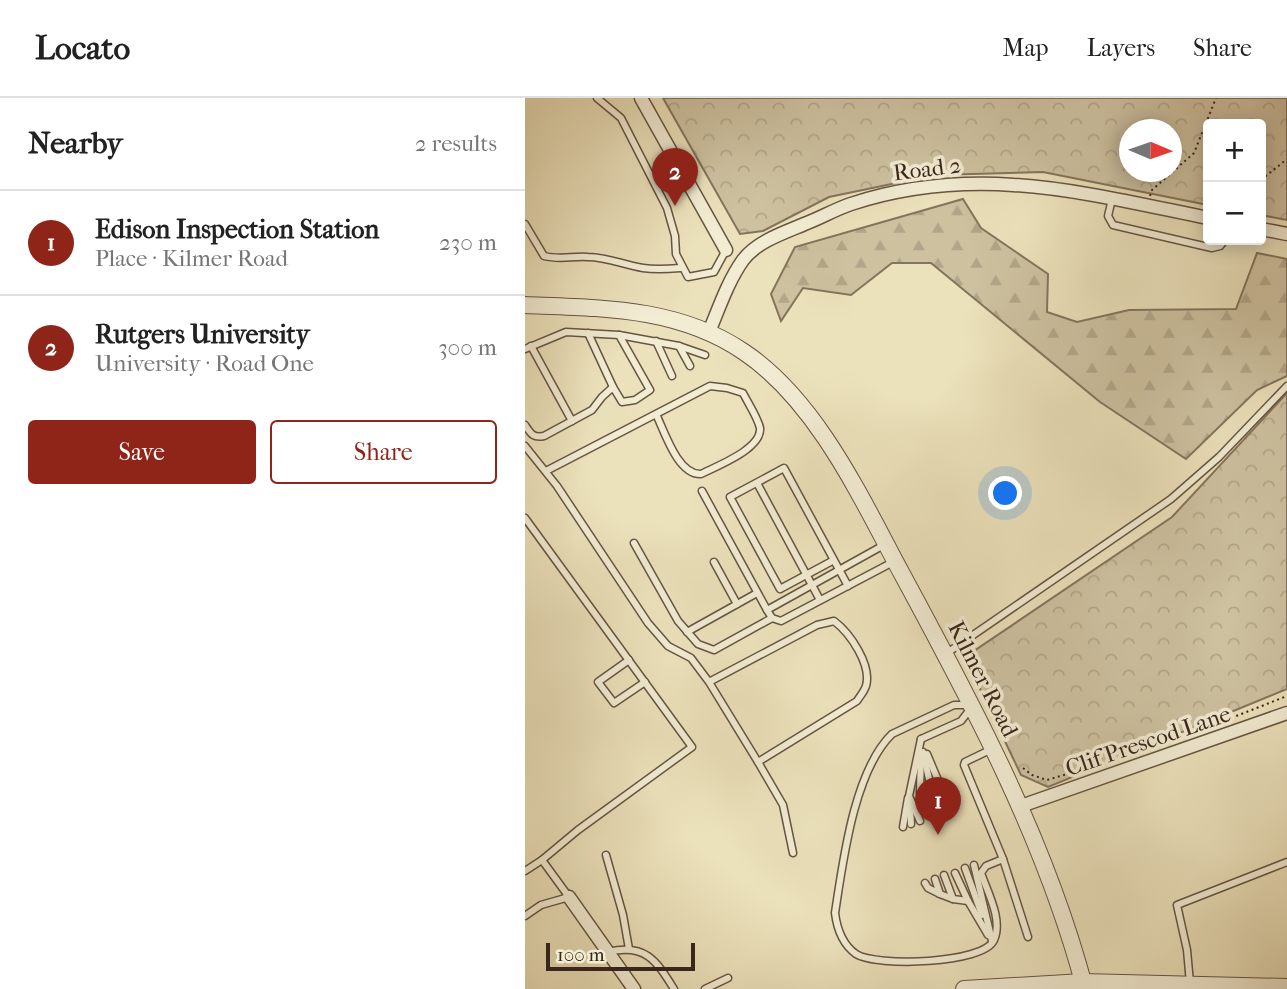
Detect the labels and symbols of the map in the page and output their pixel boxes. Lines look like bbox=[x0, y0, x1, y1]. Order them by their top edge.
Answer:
north arrow bbox=[1119, 119, 1182, 182]
pin: 2 bbox=[652, 148, 698, 206]
street label: Road 2 bbox=[892, 151, 963, 187]
your location bbox=[988, 476, 1022, 510]
street label: Kilmer Road bbox=[942, 617, 1024, 742]
street label: Clif Prescod Lane bbox=[1062, 700, 1234, 782]
pin: 1 bbox=[915, 777, 961, 835]
scale bar bbox=[546, 940, 695, 972]

